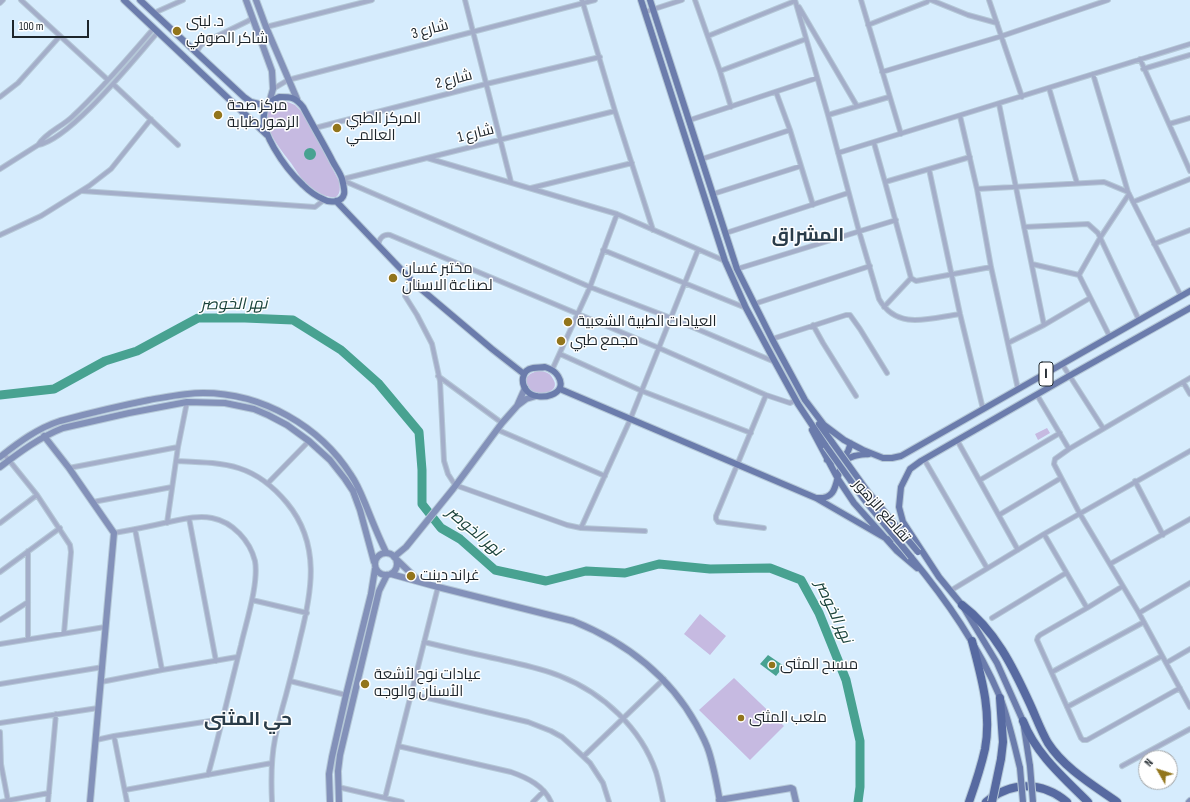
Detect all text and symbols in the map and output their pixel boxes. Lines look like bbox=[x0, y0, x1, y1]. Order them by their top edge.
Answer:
scale bar bbox=[14, 12, 91, 38]
place label: د. لبنى شاكر الصوفي bbox=[186, 13, 268, 48]
street label: شارع 3 bbox=[409, 16, 451, 44]
text: 100 m bbox=[19, 19, 44, 34]
marker: د. لبنى شاكر الصوفي bbox=[171, 25, 183, 37]
street label: شارع 2 bbox=[434, 67, 474, 93]
place label: مركز صحة الزهور طبابة bbox=[227, 97, 299, 132]
marker: مركز صحة الزهور طبابة bbox=[212, 109, 224, 121]
place label: المركز الطبي العالمي bbox=[346, 110, 421, 145]
street label: شارع 1 bbox=[456, 121, 496, 147]
marker: المركز الطبي العالمي bbox=[331, 122, 343, 134]
district label: المشراق bbox=[772, 225, 844, 247]
place label: مختبر غسان لصناعة الاسنان bbox=[402, 260, 493, 295]
marker: مختبر غسان لصناعة الاسنان bbox=[387, 272, 399, 284]
water label: نهر الخوصر bbox=[200, 295, 268, 315]
place label: العيادات الطبية الشعبية bbox=[577, 313, 716, 331]
marker: العيادات الطبية الشعبية bbox=[562, 316, 574, 328]
place label: مجمع طبي bbox=[570, 332, 638, 350]
marker: مجمع طبي bbox=[555, 335, 567, 347]
road number: ١ bbox=[1039, 362, 1053, 386]
street label: تقاطع الزهور bbox=[849, 476, 913, 546]
water label: نهر الخوصر bbox=[442, 503, 506, 561]
place label: غراند دينت bbox=[420, 567, 480, 585]
marker: غراند دينت bbox=[405, 570, 417, 582]
water label: نهر الخوصر bbox=[810, 578, 856, 646]
place label: مسبح المثنى bbox=[780, 656, 858, 674]
marker: مسبح المثنى bbox=[767, 660, 777, 670]
place label: عيادات نوح لأشعة الأسنان والوجه bbox=[374, 666, 481, 701]
marker: عيادات نوح لأشعة الأسنان والوجه bbox=[359, 678, 371, 690]
district label: حي المثنى bbox=[204, 709, 292, 731]
place label: ملعب المثنى bbox=[749, 709, 827, 727]
marker: ملعب المثنى bbox=[736, 713, 746, 723]
north arrow bbox=[1138, 750, 1178, 790]
text: N bbox=[1142, 756, 1156, 769]

